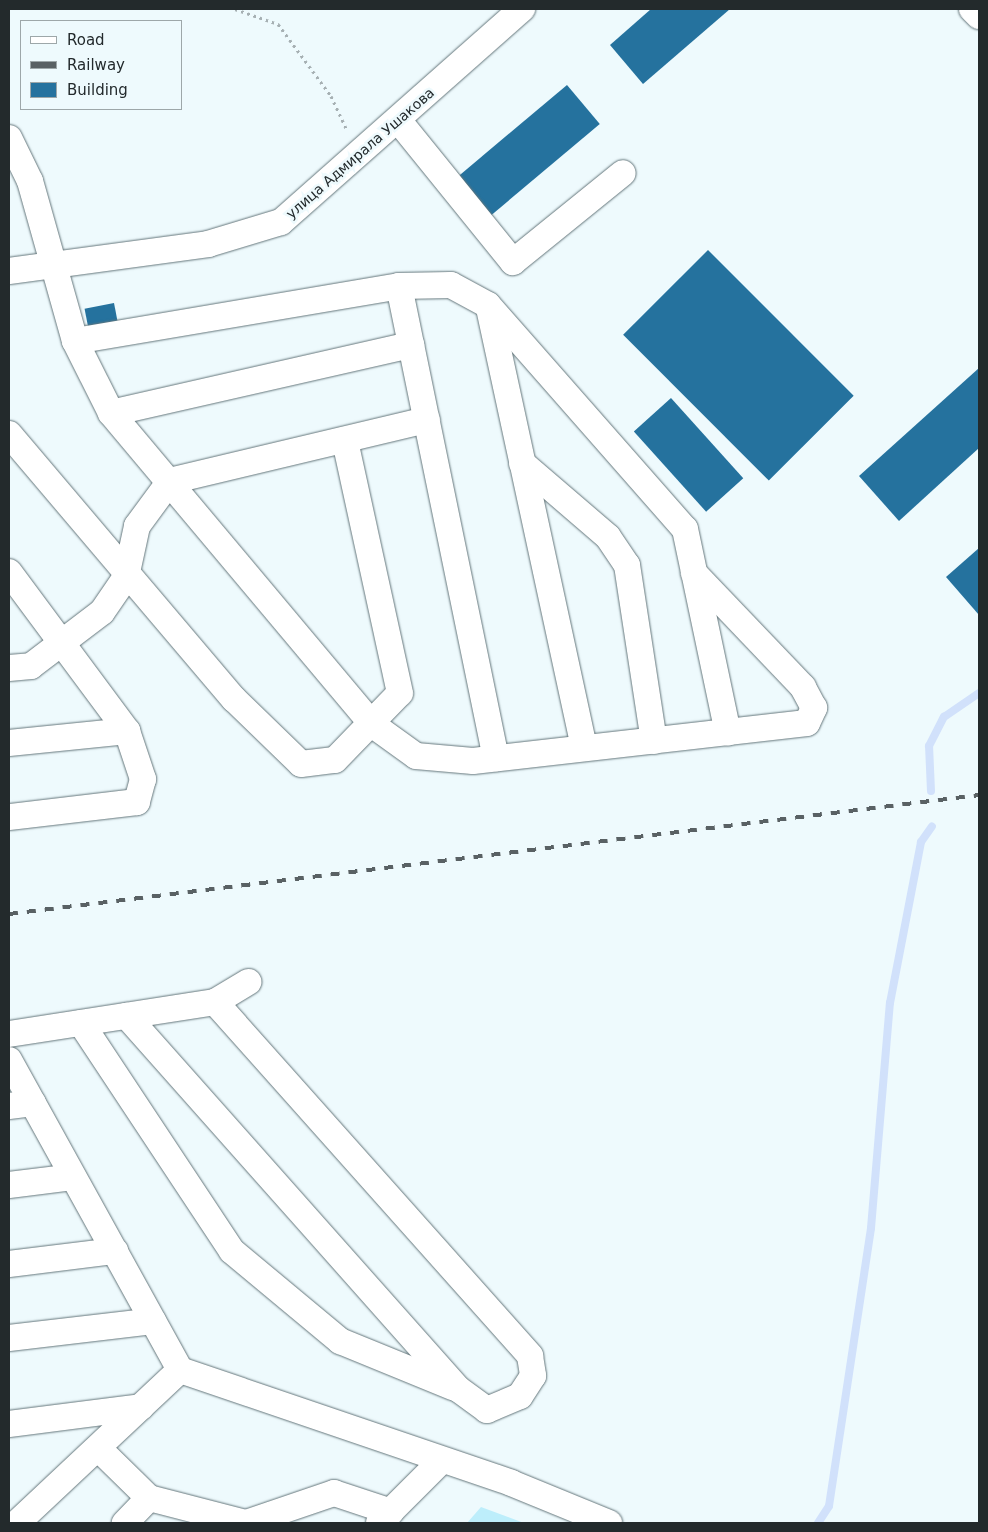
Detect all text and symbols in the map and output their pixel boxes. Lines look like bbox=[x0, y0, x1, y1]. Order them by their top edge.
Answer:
legend bbox=[20, 20, 182, 110]
text: Road bbox=[67, 31, 105, 49]
text: Railway bbox=[67, 56, 125, 74]
text: Building bbox=[67, 81, 128, 99]
street label: улица Адмирала Ушакова bbox=[282, 84, 438, 222]

